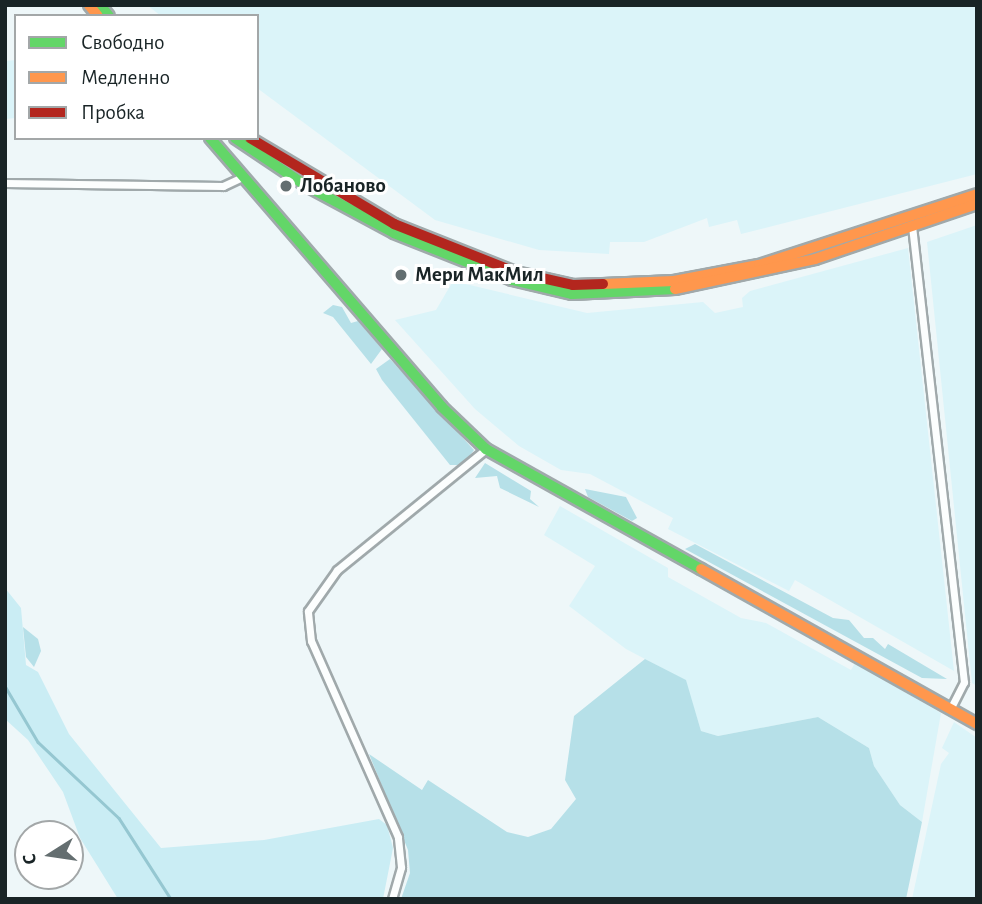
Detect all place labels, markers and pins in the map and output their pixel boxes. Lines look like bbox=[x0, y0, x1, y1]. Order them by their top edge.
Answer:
place label: Лобаново bbox=[300, 173, 386, 199]
marker: Лобаново bbox=[278, 178, 294, 194]
place label: Мери МакМил bbox=[415, 262, 544, 288]
marker: Мери МакМил bbox=[393, 267, 409, 283]

